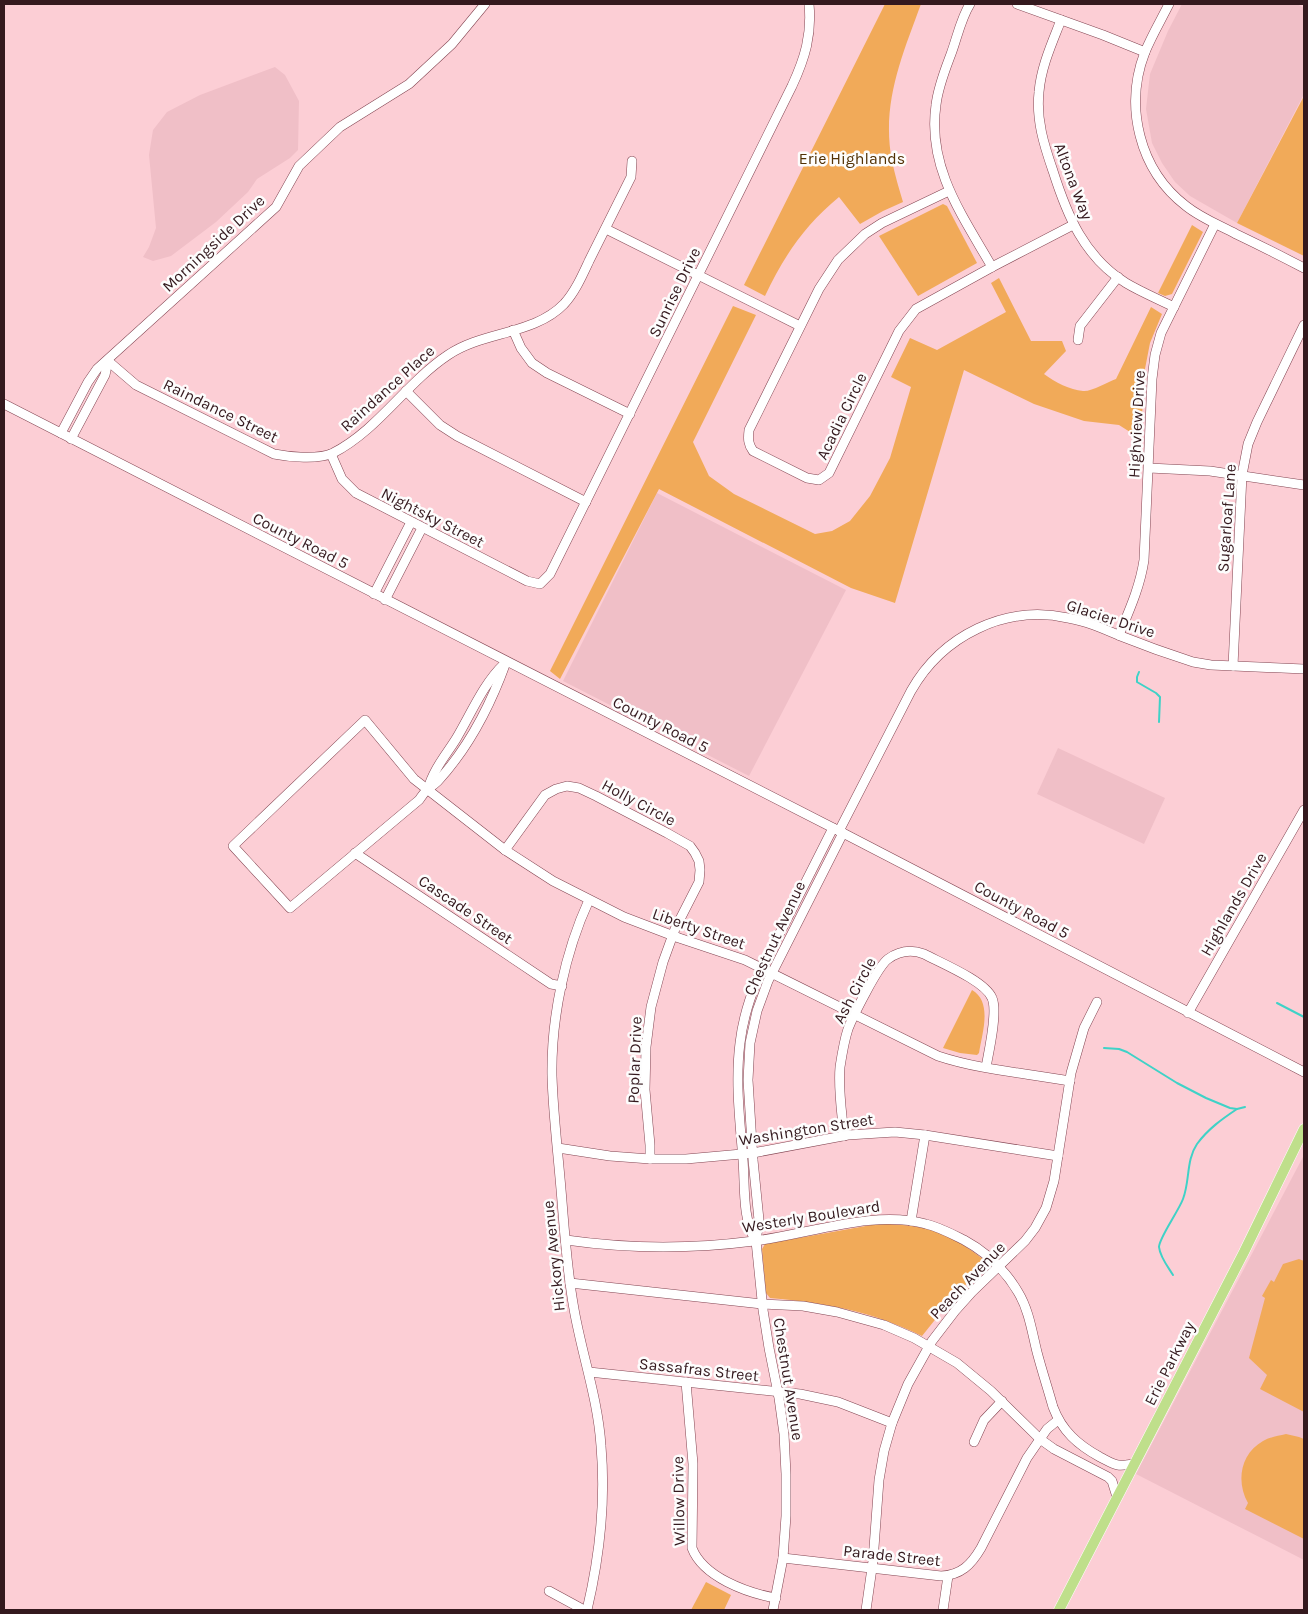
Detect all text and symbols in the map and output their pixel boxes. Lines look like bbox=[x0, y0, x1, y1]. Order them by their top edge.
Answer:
street label: Altona Way bbox=[1050, 140, 1097, 223]
park label: Erie Highlands bbox=[799, 149, 905, 168]
street label: Morningside Drive bbox=[158, 191, 269, 296]
street label: Sunrise Drive bbox=[645, 244, 704, 340]
street label: Raindance Place bbox=[336, 341, 438, 436]
street label: Acadia Circle bbox=[812, 370, 871, 463]
street label: Highview Drive bbox=[1124, 370, 1149, 478]
street label: Raindance Street bbox=[160, 374, 281, 446]
street label: Sugarloaf Lane bbox=[1213, 463, 1240, 573]
street label: Nightsky Street bbox=[378, 483, 487, 552]
street label: County Road 5 bbox=[250, 508, 352, 573]
street label: Glacier Drive bbox=[1064, 595, 1157, 642]
street label: County Road 5 bbox=[610, 692, 712, 757]
street label: Holly Circle bbox=[599, 775, 679, 830]
street label: Highlands Drive bbox=[1196, 849, 1271, 959]
street label: Cascade Street bbox=[415, 871, 516, 948]
street label: County Road 5 bbox=[971, 876, 1073, 942]
street label: Chestnut Avenue bbox=[740, 878, 809, 998]
street label: Liberty Street bbox=[650, 904, 748, 953]
street label: Ash Circle bbox=[829, 954, 880, 1027]
street label: Poplar Drive bbox=[623, 1016, 646, 1104]
street label: Washington Street bbox=[737, 1109, 875, 1150]
street label: Westerly Boulevard bbox=[741, 1196, 881, 1237]
street label: Hickory Avenue bbox=[538, 1200, 569, 1312]
street label: Peach Avenue bbox=[926, 1238, 1009, 1323]
street label: Chestnut Avenue bbox=[769, 1316, 808, 1442]
street label: Erie Parkway bbox=[1140, 1317, 1199, 1408]
street label: Sassafras Street bbox=[638, 1354, 760, 1385]
street label: Willow Drive bbox=[668, 1456, 689, 1546]
street label: Parade Street bbox=[842, 1541, 942, 1570]

